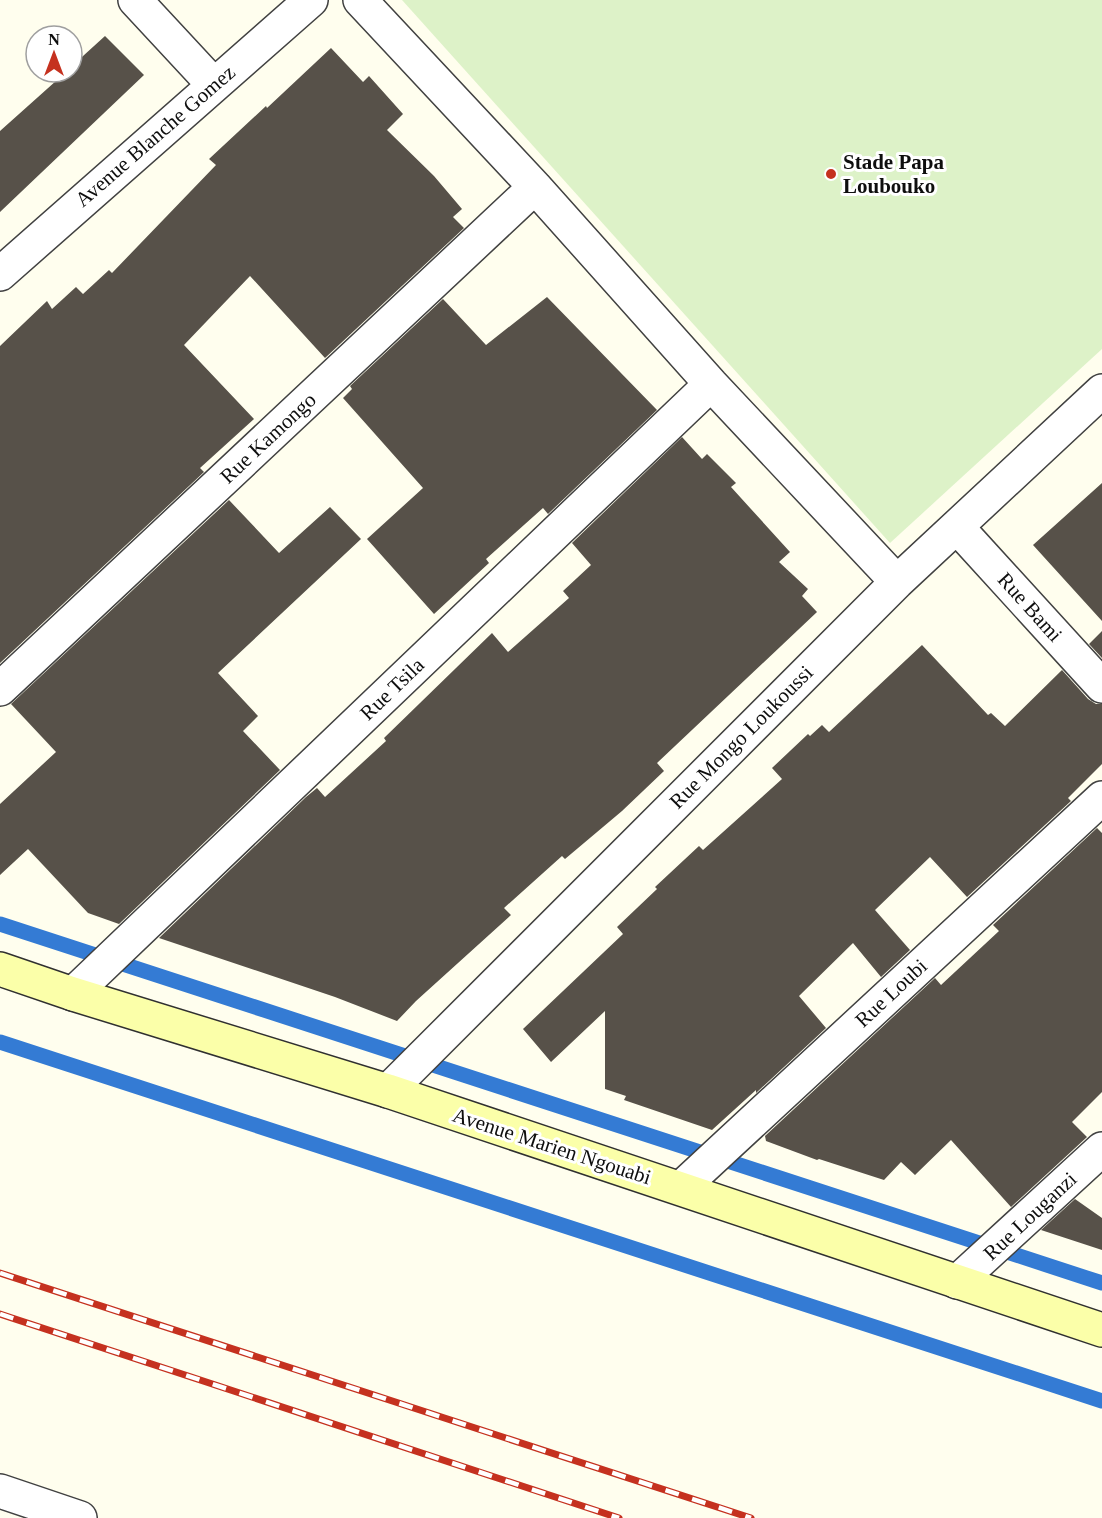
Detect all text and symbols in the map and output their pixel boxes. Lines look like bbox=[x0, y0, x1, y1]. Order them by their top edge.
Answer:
north arrow bbox=[24, 24, 84, 84]
text: N bbox=[48, 31, 60, 48]
street label: Avenue Blanche Gomez bbox=[70, 60, 240, 212]
place label: Stade Papa Loubouko bbox=[843, 150, 944, 198]
marker: Stade Papa Loubouko bbox=[824, 167, 838, 181]
street label: Rue Kamongo bbox=[215, 388, 321, 488]
street label: Rue Bami bbox=[993, 568, 1067, 647]
street label: Rue Tsila bbox=[355, 652, 429, 725]
street label: Rue Mongo Loukoussi bbox=[664, 660, 818, 814]
street label: Rue Loubi bbox=[850, 954, 932, 1032]
street label: Avenue Marien Ngouabi bbox=[450, 1103, 654, 1189]
street label: Rue Louganzi bbox=[979, 1167, 1082, 1265]

